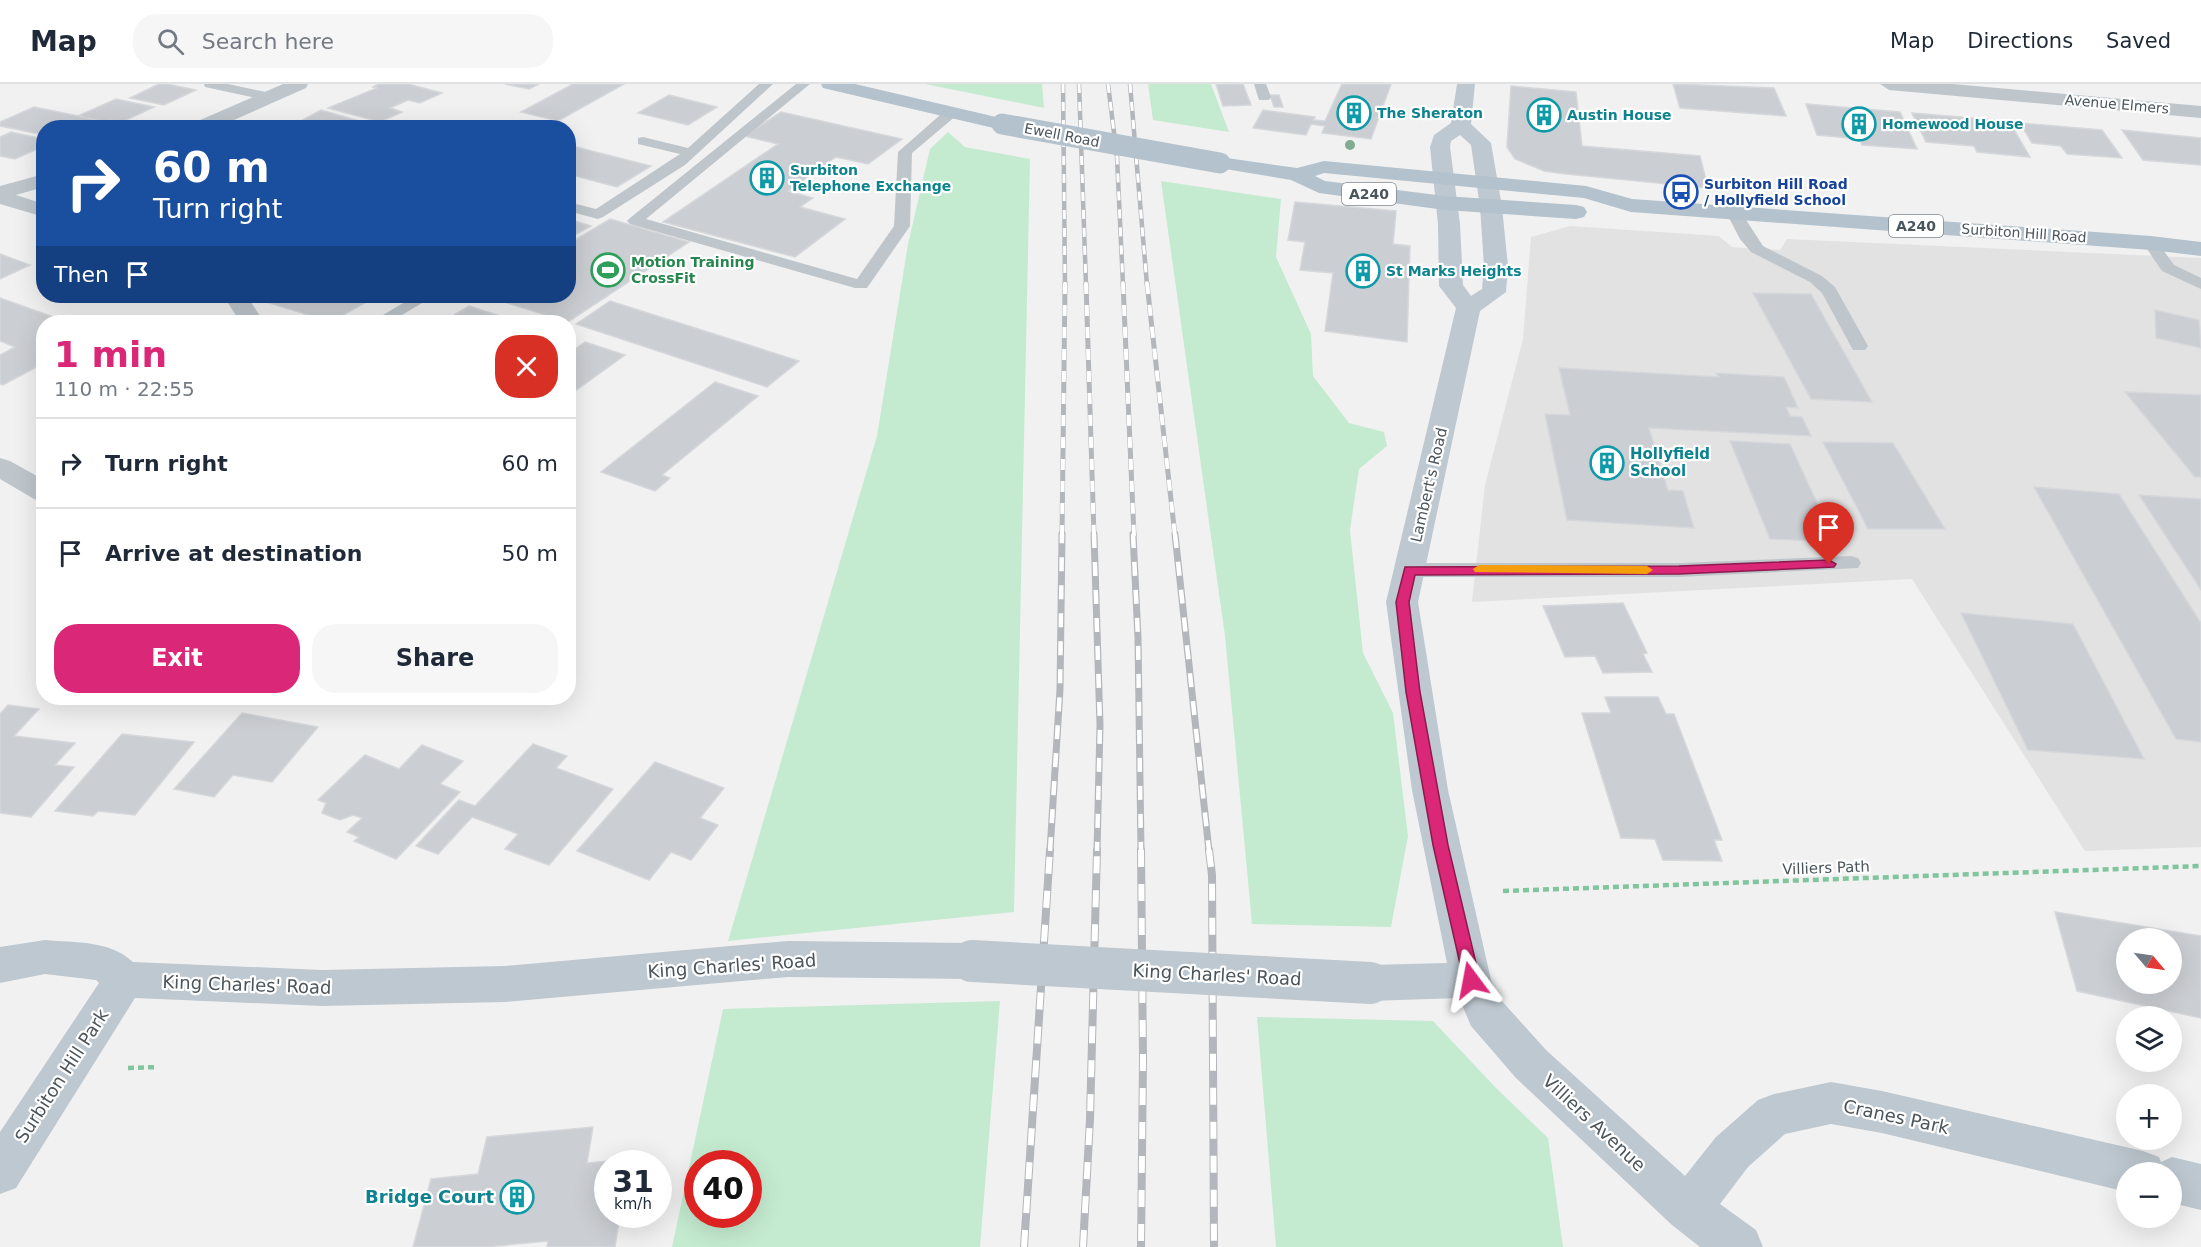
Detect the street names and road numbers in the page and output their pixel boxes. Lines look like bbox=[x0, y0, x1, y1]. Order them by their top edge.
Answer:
street label: Avenue Elmers bbox=[2064, 91, 2170, 117]
street label: Ewell Road bbox=[1023, 120, 1101, 150]
road number: A240 bbox=[1342, 183, 1396, 205]
road number: A240 bbox=[1889, 215, 1943, 237]
street label: Surbiton Hill Road bbox=[1961, 221, 2087, 245]
street label: Lambert's Road bbox=[1407, 426, 1451, 544]
street label: Villiers Path bbox=[1782, 857, 1870, 879]
street label: King Charles' Road bbox=[647, 949, 817, 982]
street label: King Charles' Road bbox=[1132, 960, 1302, 989]
street label: King Charles' Road bbox=[162, 971, 332, 998]
street label: Surbiton Hill Park bbox=[11, 1005, 113, 1146]
street label: Villiers Avenue bbox=[1539, 1070, 1650, 1175]
street label: Cranes Park bbox=[1841, 1095, 1951, 1138]

